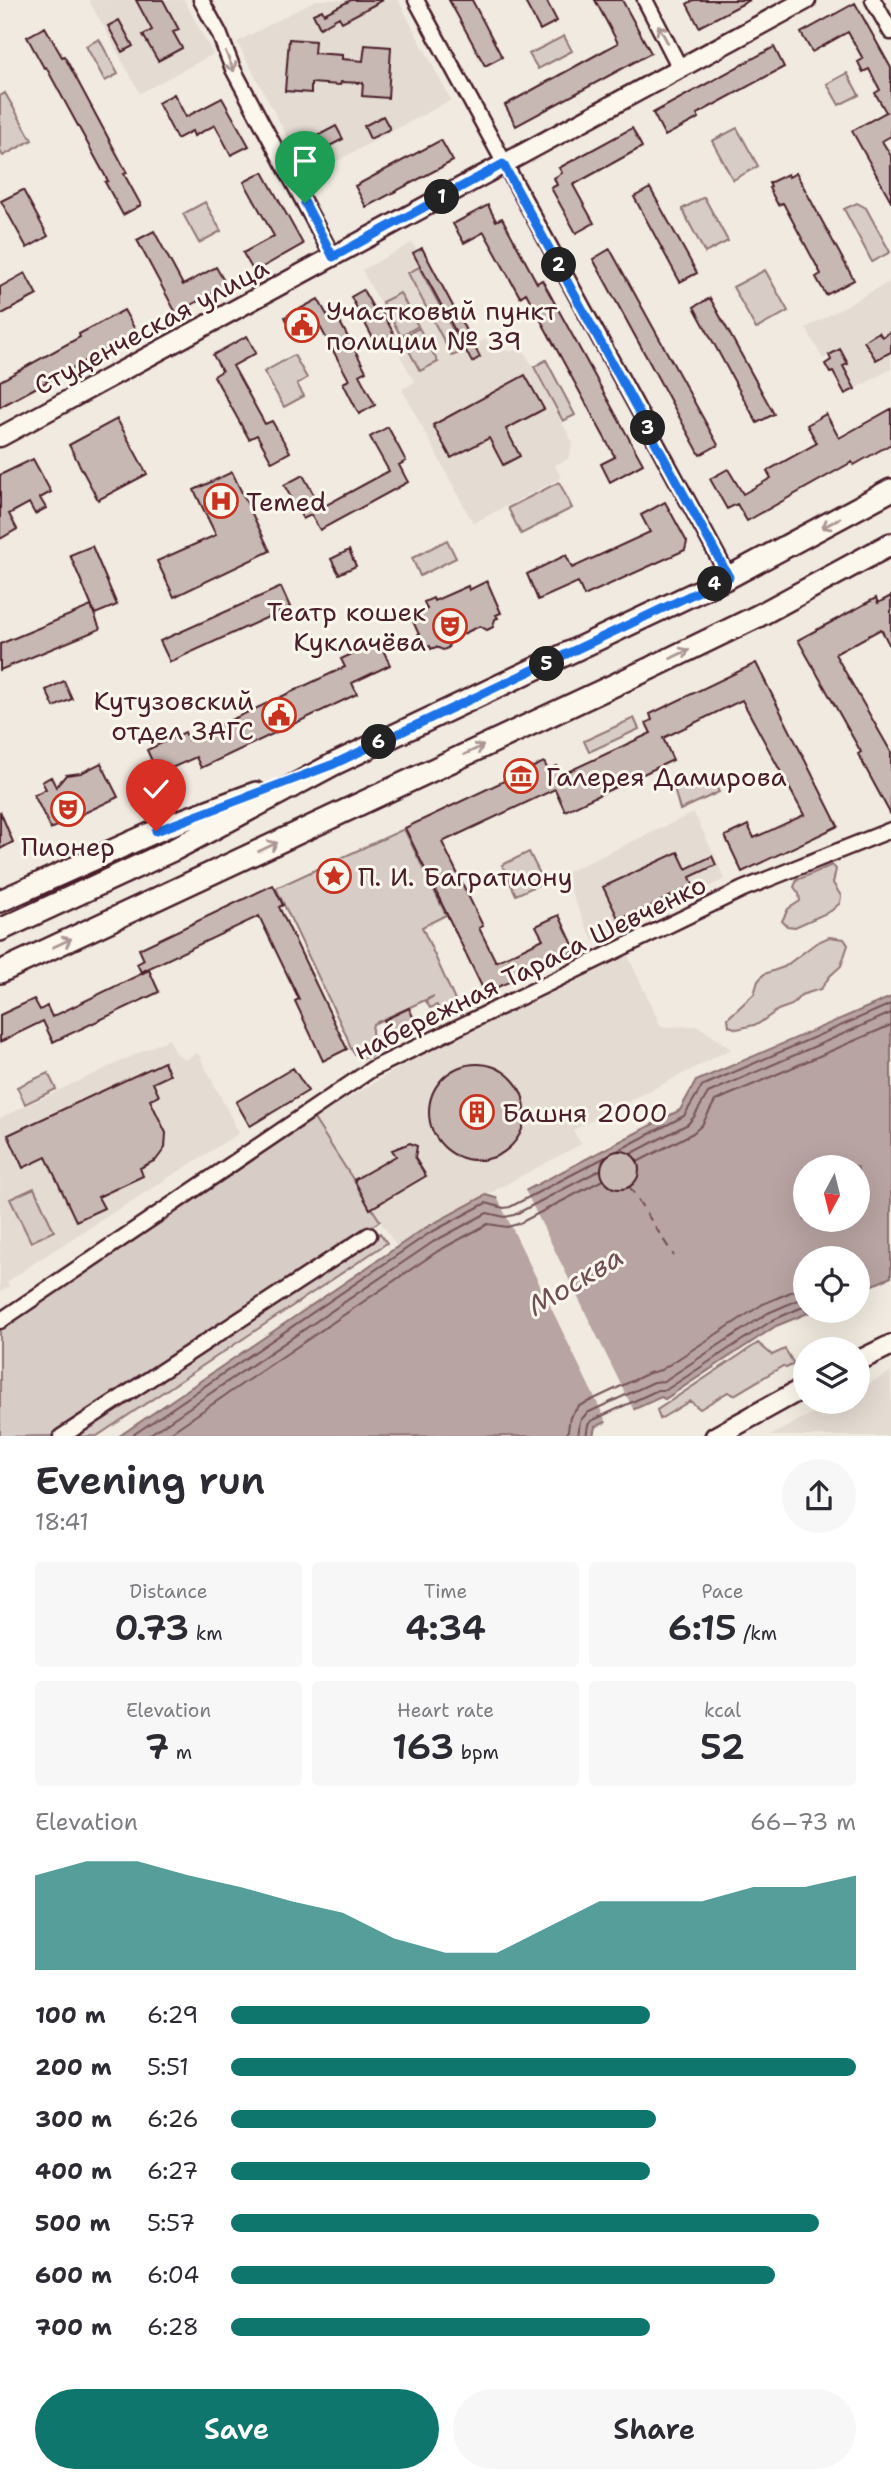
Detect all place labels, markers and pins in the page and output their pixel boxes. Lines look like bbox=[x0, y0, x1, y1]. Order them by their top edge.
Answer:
pin bbox=[275, 131, 335, 203]
pin: 1 bbox=[424, 180, 460, 214]
pin: 2 bbox=[542, 247, 576, 282]
place label: Участковый пункт полиции № 39 bbox=[326, 293, 558, 358]
public building icon: Участковый пункт полиции № 39 bbox=[283, 306, 321, 344]
pin: 3 bbox=[630, 410, 666, 446]
hospital icon: Temed bbox=[202, 482, 240, 520]
place label: Temed bbox=[246, 484, 327, 519]
pin: 4 bbox=[698, 566, 732, 602]
place label: Театр кошек Куклачёва bbox=[267, 594, 426, 659]
theatre icon: Театр кошек Куклачёва bbox=[431, 607, 469, 645]
pin: 5 bbox=[530, 646, 564, 682]
place label: Кутузовский отдел ЗАГС bbox=[94, 683, 254, 748]
public building icon: Кутузовский отдел ЗАГС bbox=[260, 696, 298, 734]
pin: 6 bbox=[362, 724, 396, 760]
museum icon: Галерея Дамирова bbox=[502, 757, 540, 795]
pin bbox=[126, 759, 186, 831]
place label: Галерея Дамирова bbox=[546, 759, 787, 794]
theatre icon: Пионер bbox=[49, 790, 87, 828]
place label: Пионер bbox=[21, 829, 115, 864]
place icon: П. И. Багратиону bbox=[315, 857, 353, 895]
place label: П. И. Багратиону bbox=[358, 859, 573, 894]
building icon: Башня 2000 bbox=[458, 1093, 496, 1131]
place label: Башня 2000 bbox=[502, 1095, 668, 1130]

